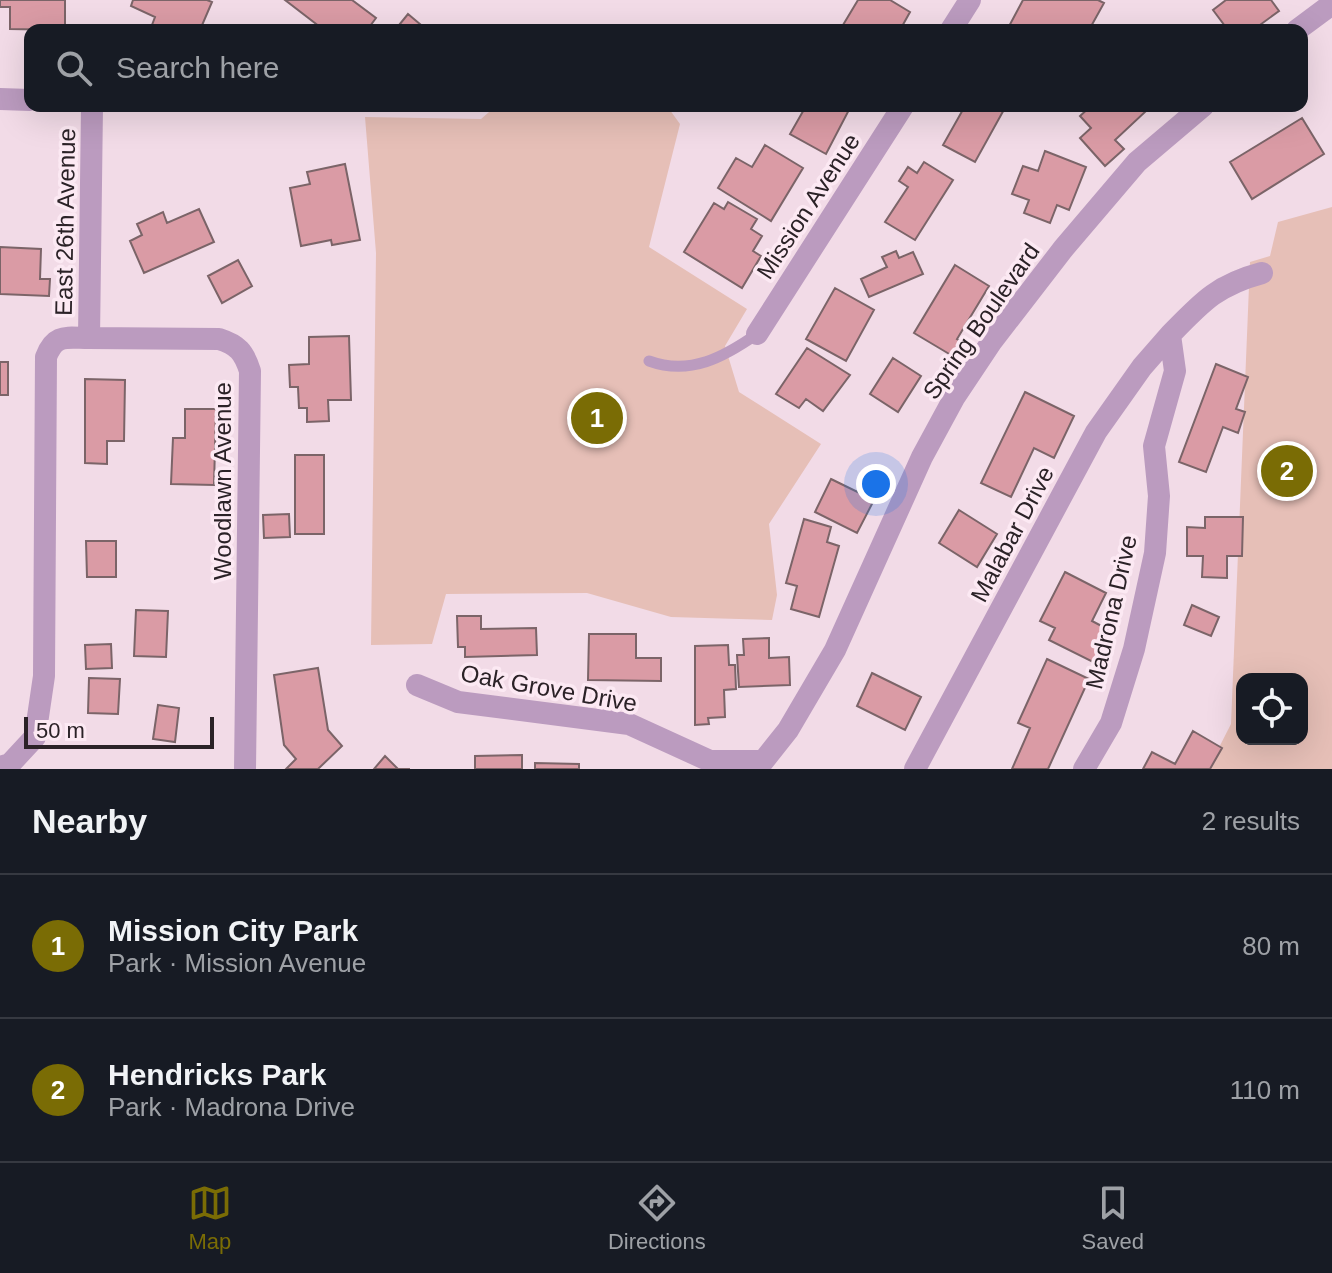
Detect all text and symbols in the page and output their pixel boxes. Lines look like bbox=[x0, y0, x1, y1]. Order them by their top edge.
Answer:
search box bbox=[24, 24, 1308, 112]
icon: search bbox=[52, 46, 96, 90]
text: Search here bbox=[116, 51, 279, 84]
street label: East 26th Avenue bbox=[50, 128, 80, 316]
street label: Mission Avenue bbox=[751, 128, 865, 284]
street label: Spring Boulevard bbox=[917, 238, 1045, 404]
street label: Woodlawn Avenue bbox=[209, 382, 236, 580]
pin: 1 bbox=[571, 388, 623, 448]
pin: 2 bbox=[1261, 441, 1313, 501]
street label: Malabar Drive bbox=[965, 462, 1059, 606]
your location bbox=[856, 464, 896, 504]
street label: Madrona Drive bbox=[1080, 532, 1142, 692]
street label: Oak Grove Drive bbox=[459, 659, 639, 717]
map controls bbox=[1236, 673, 1308, 745]
button: locate bbox=[1236, 673, 1308, 745]
scale bar bbox=[24, 713, 214, 749]
text: 50 m bbox=[36, 718, 85, 743]
text: Nearby bbox=[32, 802, 147, 840]
text: 2 results bbox=[1202, 806, 1300, 836]
text: Mission City Park bbox=[108, 914, 358, 947]
text: 1 bbox=[51, 931, 65, 961]
text: 80 m bbox=[1242, 931, 1300, 961]
text: Park · Mission Avenue bbox=[108, 948, 366, 978]
text: Hendricks Park bbox=[108, 1058, 326, 1091]
text: 2 bbox=[51, 1075, 65, 1105]
text: 110 m bbox=[1230, 1075, 1300, 1105]
text: Park · Madrona Drive bbox=[108, 1092, 355, 1122]
tab: Map bbox=[188, 1181, 232, 1255]
tab: Directions bbox=[608, 1181, 706, 1255]
tab: Saved bbox=[1082, 1181, 1144, 1255]

